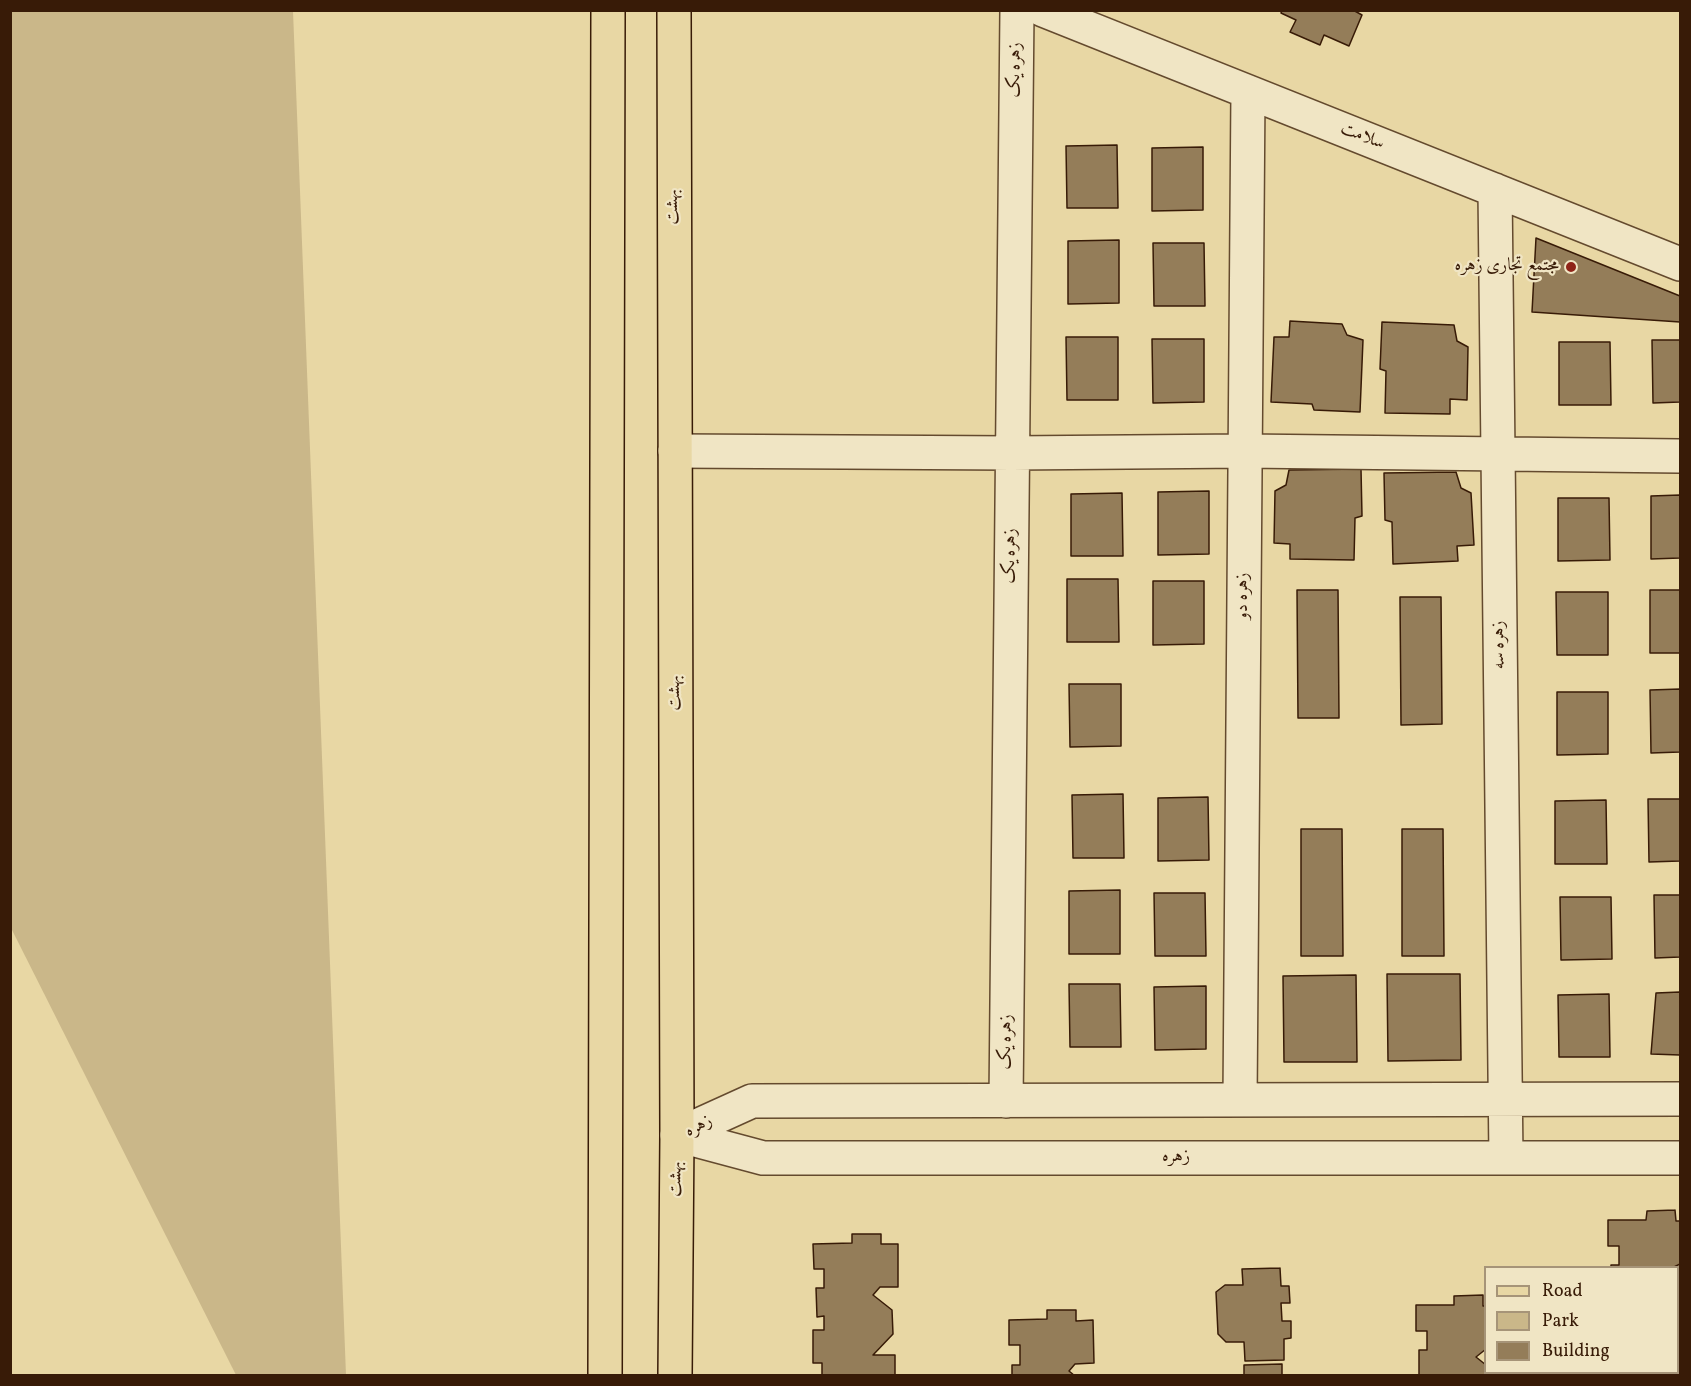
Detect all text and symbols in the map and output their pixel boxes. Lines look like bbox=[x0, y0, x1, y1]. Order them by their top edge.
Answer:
street label: زهره یک bbox=[1005, 42, 1027, 98]
street label: سلامت bbox=[1337, 118, 1387, 156]
street label: بهشت bbox=[663, 189, 685, 225]
place label: مجتمع تجاری زهره bbox=[1455, 256, 1559, 278]
marker: مجتمع تجاری زهره bbox=[1564, 260, 1578, 274]
street label: زهره یک bbox=[1000, 528, 1022, 584]
street label: زهره دو bbox=[1233, 572, 1255, 620]
street label: زهره سه bbox=[1489, 620, 1511, 670]
street label: بهشت bbox=[665, 675, 687, 711]
street label: زهره یک bbox=[996, 1014, 1018, 1070]
street label: زهره bbox=[682, 1111, 716, 1143]
street label: زهره bbox=[1162, 1147, 1190, 1169]
street label: بهشت bbox=[666, 1161, 688, 1197]
legend bbox=[1484, 1266, 1679, 1374]
text: Road bbox=[1542, 1279, 1583, 1304]
text: Park bbox=[1542, 1309, 1579, 1334]
text: Building bbox=[1542, 1339, 1610, 1364]

